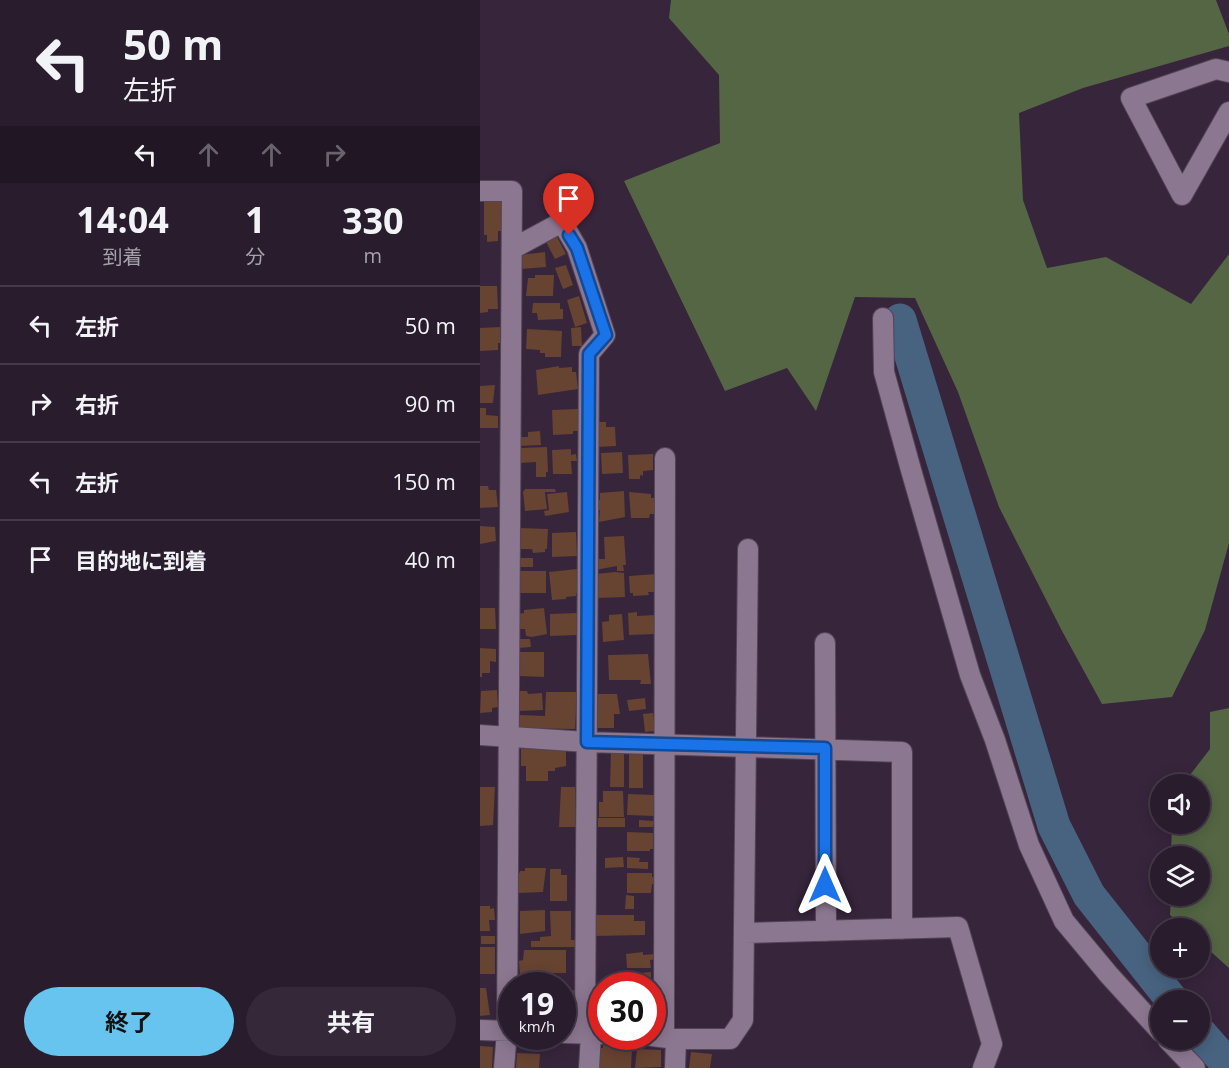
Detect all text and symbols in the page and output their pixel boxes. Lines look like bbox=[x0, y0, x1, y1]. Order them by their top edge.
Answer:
text: 50 m bbox=[123, 15, 223, 72]
icon: left bbox=[24, 24, 102, 102]
text: 左折 bbox=[123, 71, 177, 108]
icon: left bbox=[129, 138, 162, 171]
icon: ahead bbox=[192, 138, 225, 171]
icon: ahead bbox=[255, 138, 288, 171]
icon: right bbox=[318, 138, 351, 171]
pin bbox=[543, 173, 594, 235]
icon: arrive bbox=[552, 182, 585, 215]
text: 14:04 bbox=[76, 195, 169, 244]
text: 1 bbox=[245, 195, 266, 244]
text: 330 bbox=[342, 196, 404, 245]
text: m bbox=[364, 242, 382, 269]
text: 到着 bbox=[103, 243, 143, 270]
text: 分 bbox=[245, 243, 265, 270]
icon: left bbox=[24, 309, 57, 342]
text: 50 m bbox=[405, 310, 456, 340]
text: 左折 bbox=[75, 311, 119, 341]
icon: right bbox=[24, 387, 57, 420]
text: 90 m bbox=[405, 388, 456, 418]
text: 右折 bbox=[75, 389, 119, 419]
icon: left bbox=[24, 465, 57, 498]
text: 150 m bbox=[392, 466, 456, 496]
text: 左折 bbox=[75, 467, 119, 497]
icon: arrive bbox=[24, 543, 57, 576]
text: 40 m bbox=[405, 544, 456, 574]
text: 目的地に到着 bbox=[75, 545, 207, 575]
map controls bbox=[1150, 774, 1210, 1050]
button: sound bbox=[1150, 774, 1210, 834]
button: layers bbox=[1150, 846, 1210, 906]
position arrow bbox=[793, 853, 857, 917]
button: + bbox=[1150, 918, 1210, 978]
speed limit sign: 30 bbox=[588, 972, 666, 1050]
text: 19 bbox=[520, 983, 554, 1024]
button: 終了 bbox=[24, 987, 234, 1056]
button: 共有 bbox=[246, 987, 456, 1056]
button: − bbox=[1150, 990, 1210, 1050]
text: km/h bbox=[519, 1016, 555, 1036]

